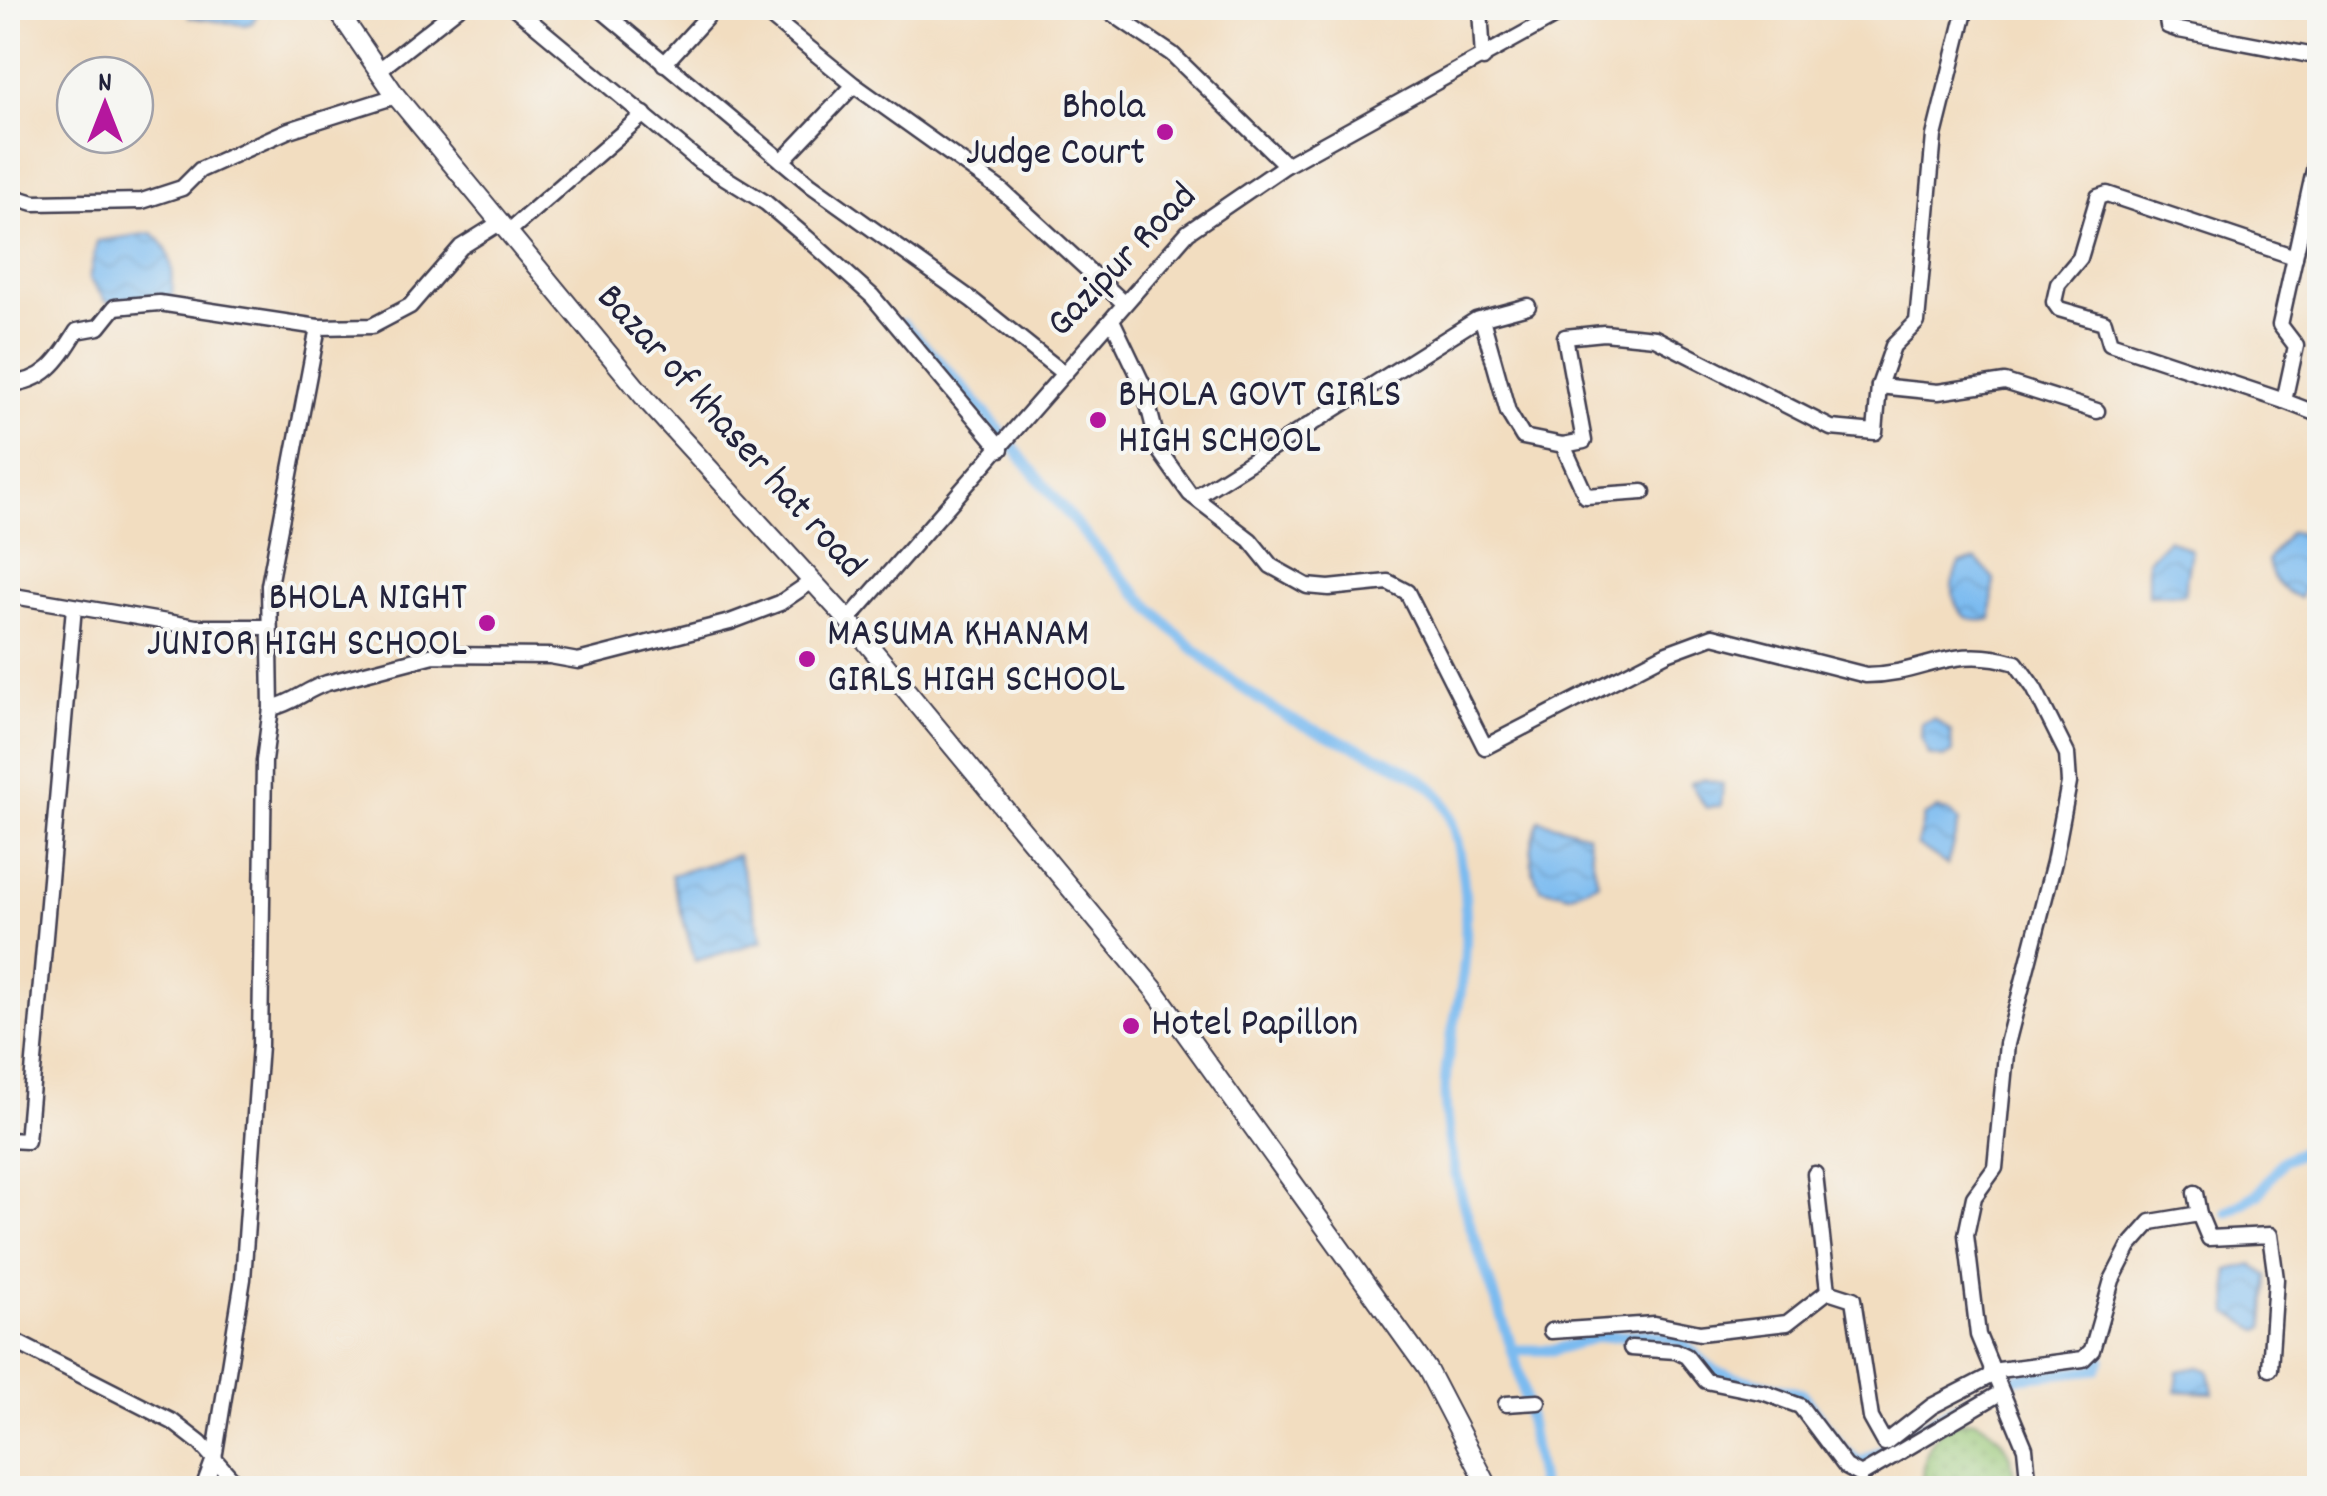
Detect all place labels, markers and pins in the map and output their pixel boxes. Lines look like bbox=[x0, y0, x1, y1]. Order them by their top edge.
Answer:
place label: Bhola Judge Court bbox=[966, 81, 1146, 184]
marker: Bhola Judge Court bbox=[1154, 121, 1176, 143]
place label: BHOLA GOVT GIRLS HIGH SCHOOL bbox=[1118, 369, 1401, 472]
marker: BHOLA GOVT GIRLS HIGH SCHOOL bbox=[1087, 409, 1109, 431]
place label: BHOLA NIGHT JUNIOR HIGH SCHOOL bbox=[147, 572, 467, 675]
place label: MASUMA KHANAM GIRLS HIGH SCHOOL bbox=[827, 608, 1125, 711]
marker: BHOLA NIGHT JUNIOR HIGH SCHOOL bbox=[476, 612, 498, 634]
marker: MASUMA KHANAM GIRLS HIGH SCHOOL bbox=[796, 648, 818, 670]
place label: Hotel Papillon bbox=[1151, 998, 1358, 1055]
marker: Hotel Papillon bbox=[1120, 1015, 1142, 1037]

